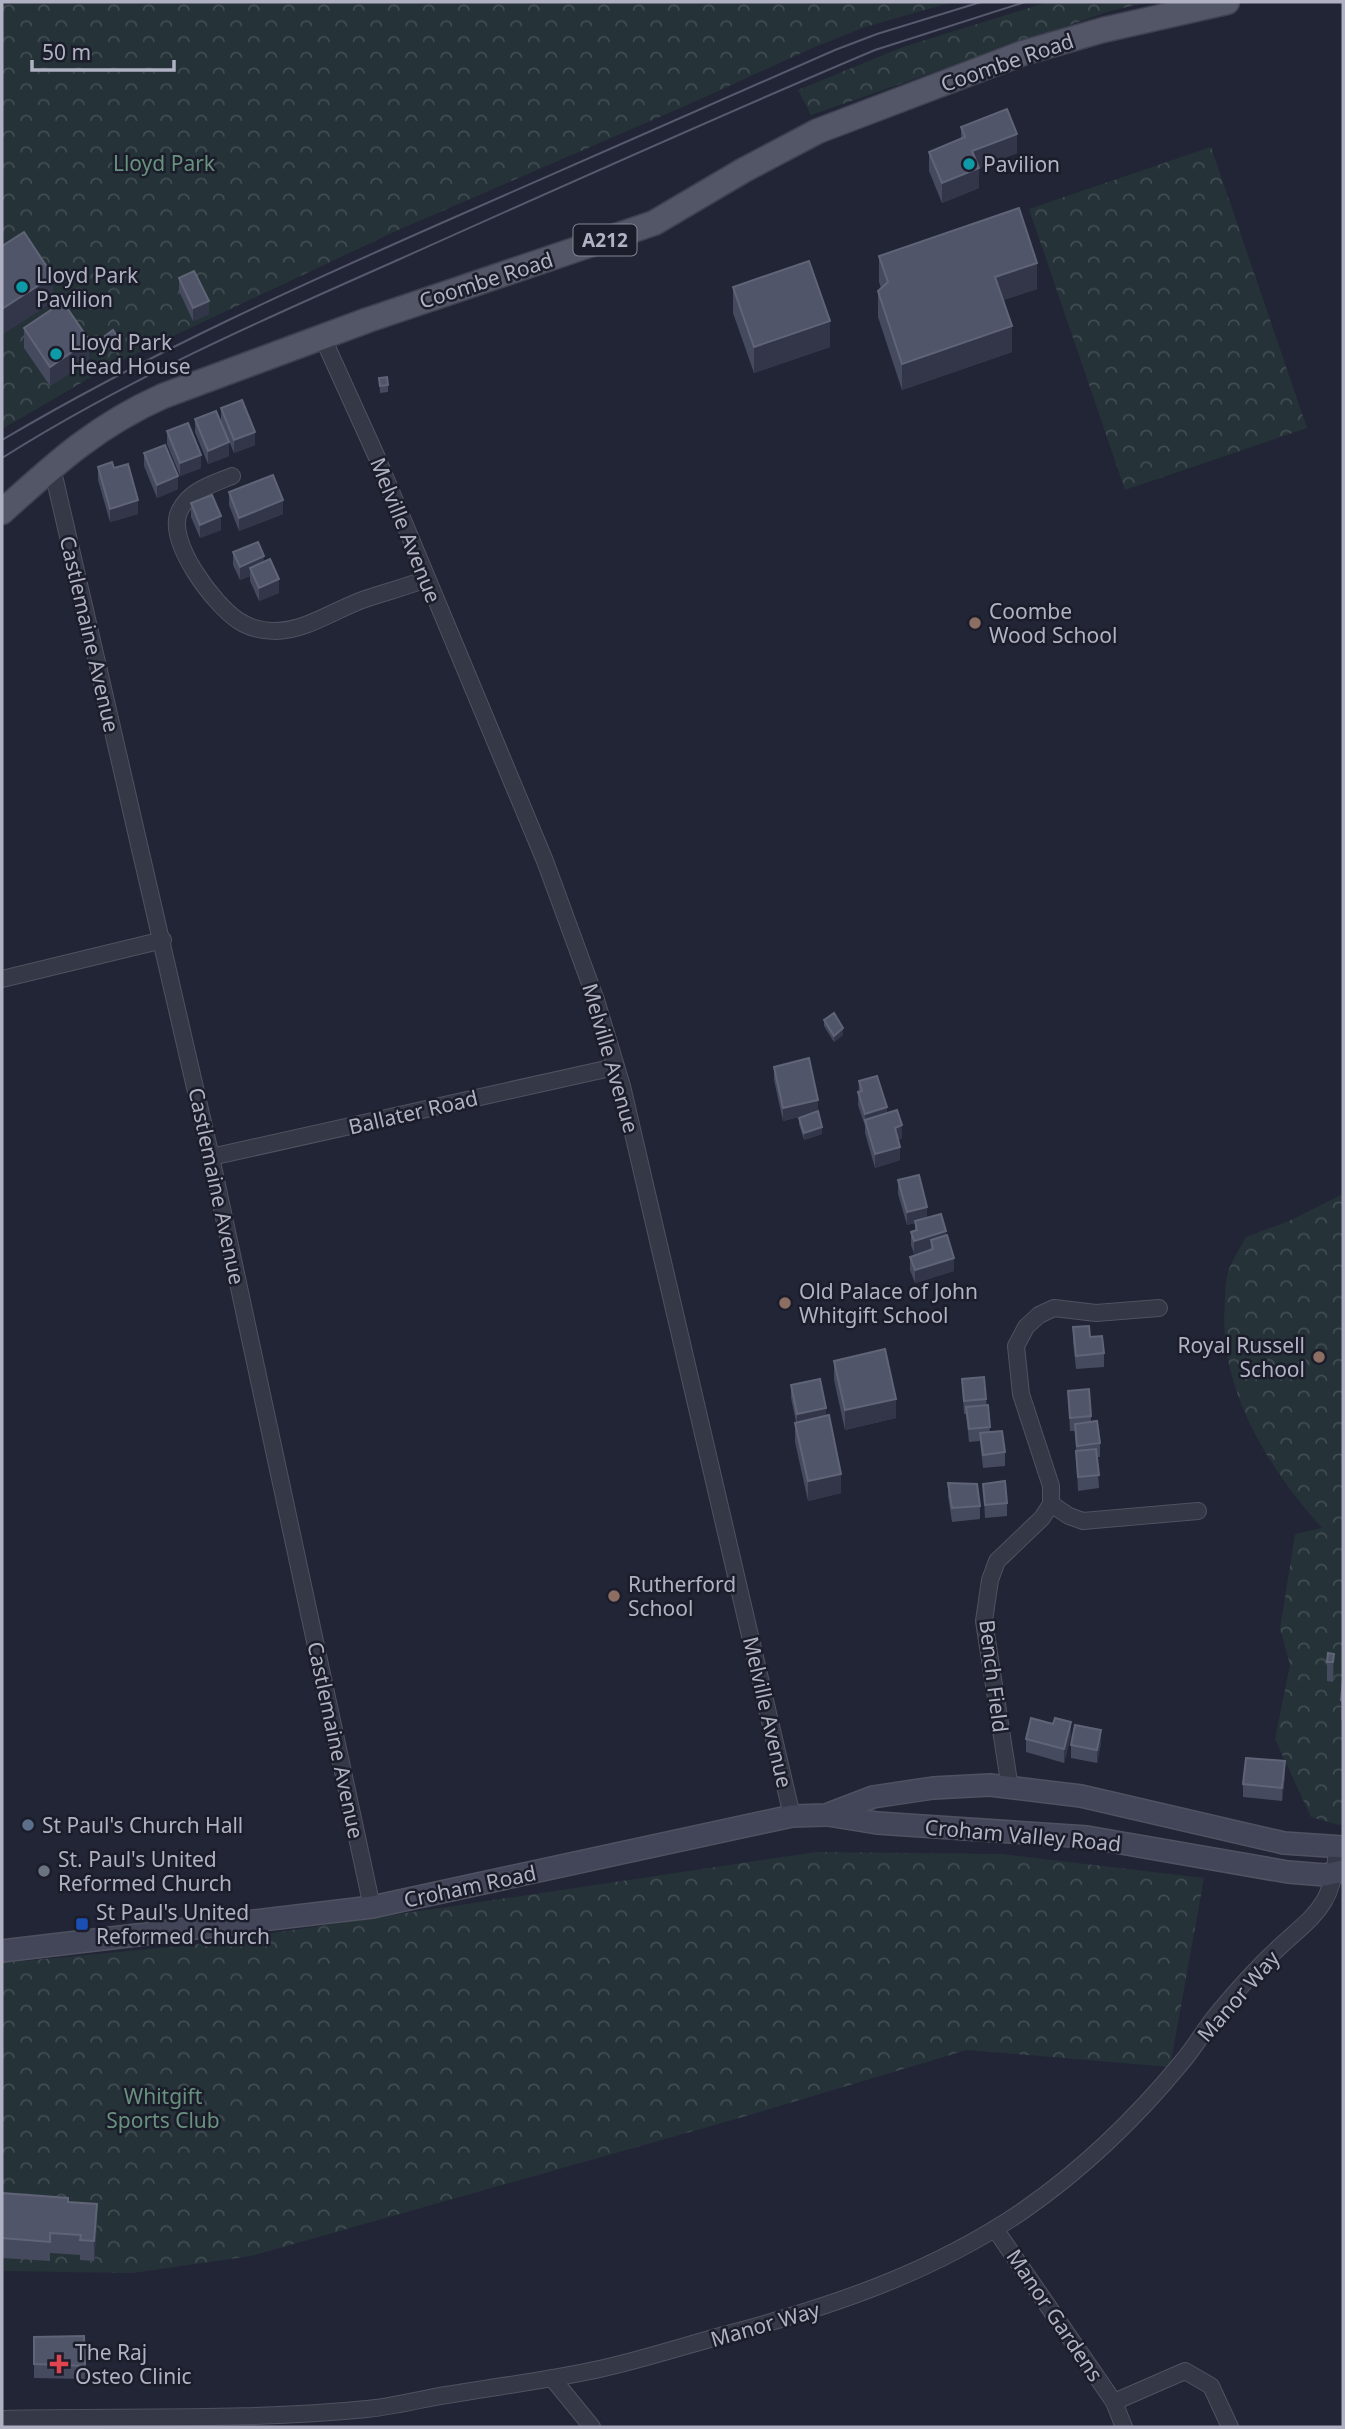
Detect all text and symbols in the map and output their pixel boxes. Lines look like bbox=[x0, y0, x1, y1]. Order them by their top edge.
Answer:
street label: Coombe Road bbox=[937, 26, 1077, 98]
scale bar bbox=[32, 28, 173, 72]
text: 50 m bbox=[42, 38, 91, 66]
park label: Lloyd Park bbox=[113, 149, 216, 177]
place label: Pavilion bbox=[983, 150, 1060, 178]
marker: Pavilion bbox=[961, 156, 977, 172]
road number: A212 bbox=[574, 224, 636, 256]
street label: Coombe Road bbox=[416, 245, 556, 315]
place label: Lloyd Park Pavilion bbox=[36, 261, 139, 313]
marker: Lloyd Park Pavilion bbox=[14, 279, 30, 295]
place label: Lloyd Park Head House bbox=[70, 328, 191, 380]
marker: Lloyd Park Head House bbox=[48, 346, 64, 362]
street label: Melville Avenue bbox=[364, 453, 448, 607]
street label: Castlemaine Avenue bbox=[54, 533, 126, 735]
place label: Coombe Wood School bbox=[989, 597, 1117, 649]
marker: Coombe Wood School bbox=[967, 615, 983, 631]
street label: Melville Avenue bbox=[576, 980, 646, 1136]
street label: Ballater Road bbox=[346, 1084, 480, 1140]
street label: Castlemaine Avenue bbox=[182, 1085, 252, 1287]
place label: Old Palace of John Whitgift School bbox=[799, 1277, 978, 1329]
marker: Old Palace of John Whitgift School bbox=[777, 1295, 793, 1311]
place label: Royal Russell School bbox=[1177, 1331, 1305, 1383]
marker: Royal Russell School bbox=[1311, 1349, 1327, 1365]
place label: Rutherford School bbox=[628, 1570, 736, 1622]
marker: Rutherford School bbox=[606, 1588, 622, 1604]
street label: Bench Field bbox=[973, 1618, 1015, 1734]
street label: Melville Avenue bbox=[737, 1634, 799, 1790]
street label: Castlemaine Avenue bbox=[301, 1639, 371, 1841]
place label: St Paul's Church Hall bbox=[42, 1811, 243, 1839]
street label: Croham Valley Road bbox=[924, 1812, 1122, 1858]
marker: St Paul's Church Hall bbox=[20, 1817, 36, 1833]
place label: St. Paul's United Reformed Church bbox=[58, 1845, 232, 1897]
street label: Croham Road bbox=[401, 1858, 539, 1914]
marker: St. Paul's United Reformed Church bbox=[36, 1863, 52, 1879]
place label: St Paul's United Reformed Church bbox=[96, 1898, 270, 1950]
marker: St Paul's United Reformed Church bbox=[74, 1916, 90, 1932]
street label: Manor Way bbox=[1191, 1944, 1286, 2048]
park label: Whitgift Sports Club bbox=[106, 2082, 220, 2134]
street label: Manor Gardens bbox=[1000, 2243, 1110, 2387]
street label: Manor Way bbox=[707, 2295, 823, 2353]
place label: The Raj Osteo Clinic bbox=[75, 2338, 192, 2390]
marker: The Raj Osteo Clinic bbox=[49, 2354, 69, 2374]

